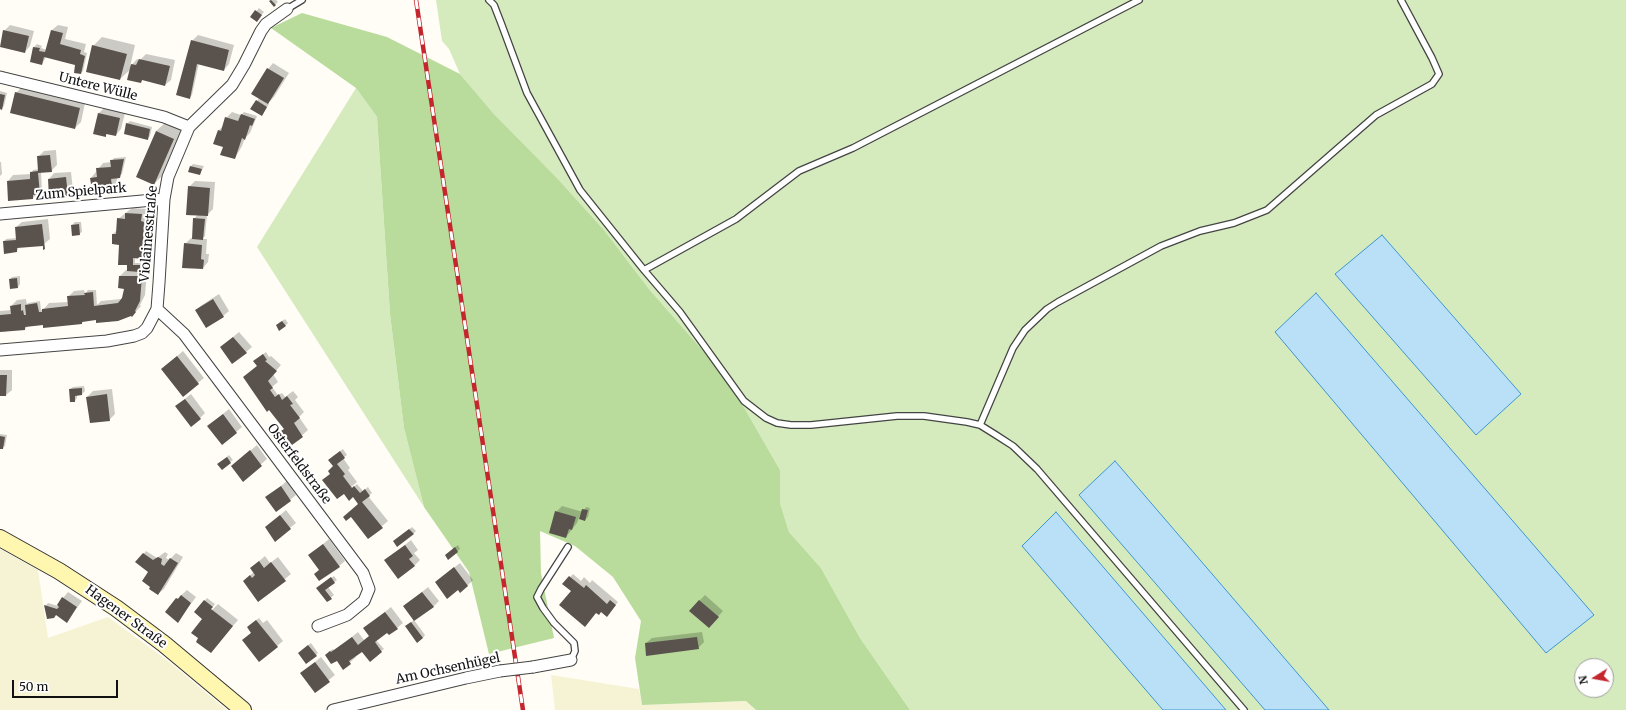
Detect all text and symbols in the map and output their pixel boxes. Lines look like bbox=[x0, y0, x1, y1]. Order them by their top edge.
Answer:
street label: Untere Wülle bbox=[57, 70, 139, 104]
street label: Zum Spielpark bbox=[35, 180, 127, 204]
street label: Violainesstraße bbox=[137, 185, 161, 283]
street label: Osterfeldstraße bbox=[264, 421, 334, 507]
street label: Hagener Straße bbox=[82, 582, 170, 652]
street label: Am Ochsenhügel bbox=[394, 650, 502, 688]
north arrow bbox=[1574, 658, 1614, 698]
scale bar bbox=[14, 672, 120, 698]
text: N bbox=[1576, 674, 1591, 686]
text: 50 m bbox=[19, 679, 48, 694]

